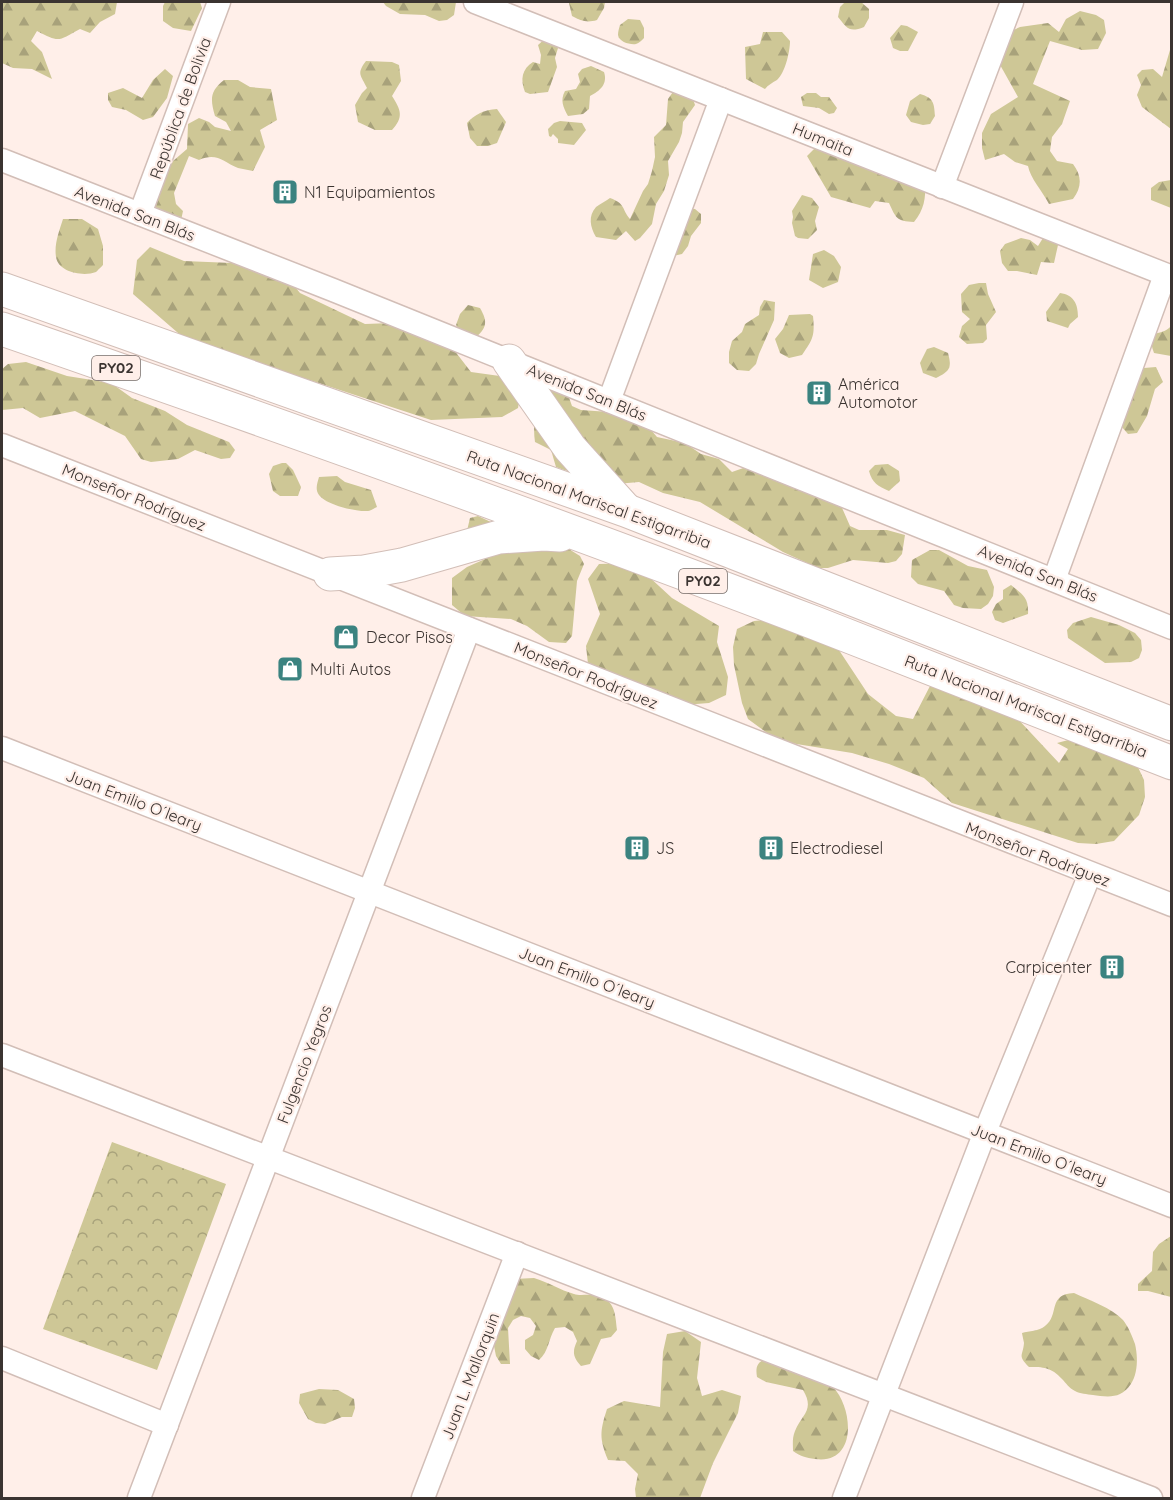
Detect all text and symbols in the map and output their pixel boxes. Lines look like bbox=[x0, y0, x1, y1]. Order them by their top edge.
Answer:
street label: República de Bolivia bbox=[145, 34, 215, 182]
street label: Humaita bbox=[790, 118, 856, 160]
building icon: N1 Equipamientos bbox=[270, 177, 300, 207]
street label: Avenida San Blás bbox=[72, 181, 198, 245]
place label: N1 Equipamientos bbox=[304, 182, 435, 202]
road number: PY02 bbox=[92, 356, 140, 380]
street label: Avenida San Blás bbox=[524, 359, 650, 425]
place label: América Automotor bbox=[838, 374, 918, 412]
building icon: América Automotor bbox=[804, 378, 834, 408]
street label: Ruta Nacional Mariscal Estigarribia bbox=[464, 445, 714, 553]
street label: Monseñor Rodríguez bbox=[59, 459, 209, 535]
street label: Avenida San Blás bbox=[975, 540, 1101, 606]
road number: PY02 bbox=[679, 569, 727, 593]
shop icon: Decor Pisos bbox=[331, 622, 361, 652]
place label: Decor Pisos bbox=[366, 627, 453, 647]
street label: Monseñor Rodríguez bbox=[511, 637, 661, 713]
street label: Ruta Nacional Mariscal Estigarribia bbox=[902, 650, 1150, 762]
shop icon: Multi Autos bbox=[275, 654, 305, 684]
place label: Multi Autos bbox=[310, 659, 391, 679]
street label: Juan Emilio O´leary bbox=[63, 765, 205, 835]
street label: Monseñor Rodríguez bbox=[963, 817, 1113, 891]
building icon: JS bbox=[622, 833, 652, 863]
building icon: Electrodiesel bbox=[756, 833, 786, 863]
place label: JS bbox=[656, 838, 674, 858]
place label: Electrodiesel bbox=[790, 838, 883, 858]
street label: Juan Emilio O´leary bbox=[516, 942, 658, 1012]
building icon: Carpicenter bbox=[1097, 952, 1127, 982]
place label: Carpicenter bbox=[1005, 957, 1092, 977]
street label: Fulgencio Yegros bbox=[272, 1002, 336, 1126]
street label: Juan Emilio O´leary bbox=[968, 1119, 1110, 1189]
street label: Juan L. Mallorquin bbox=[437, 1310, 503, 1442]

